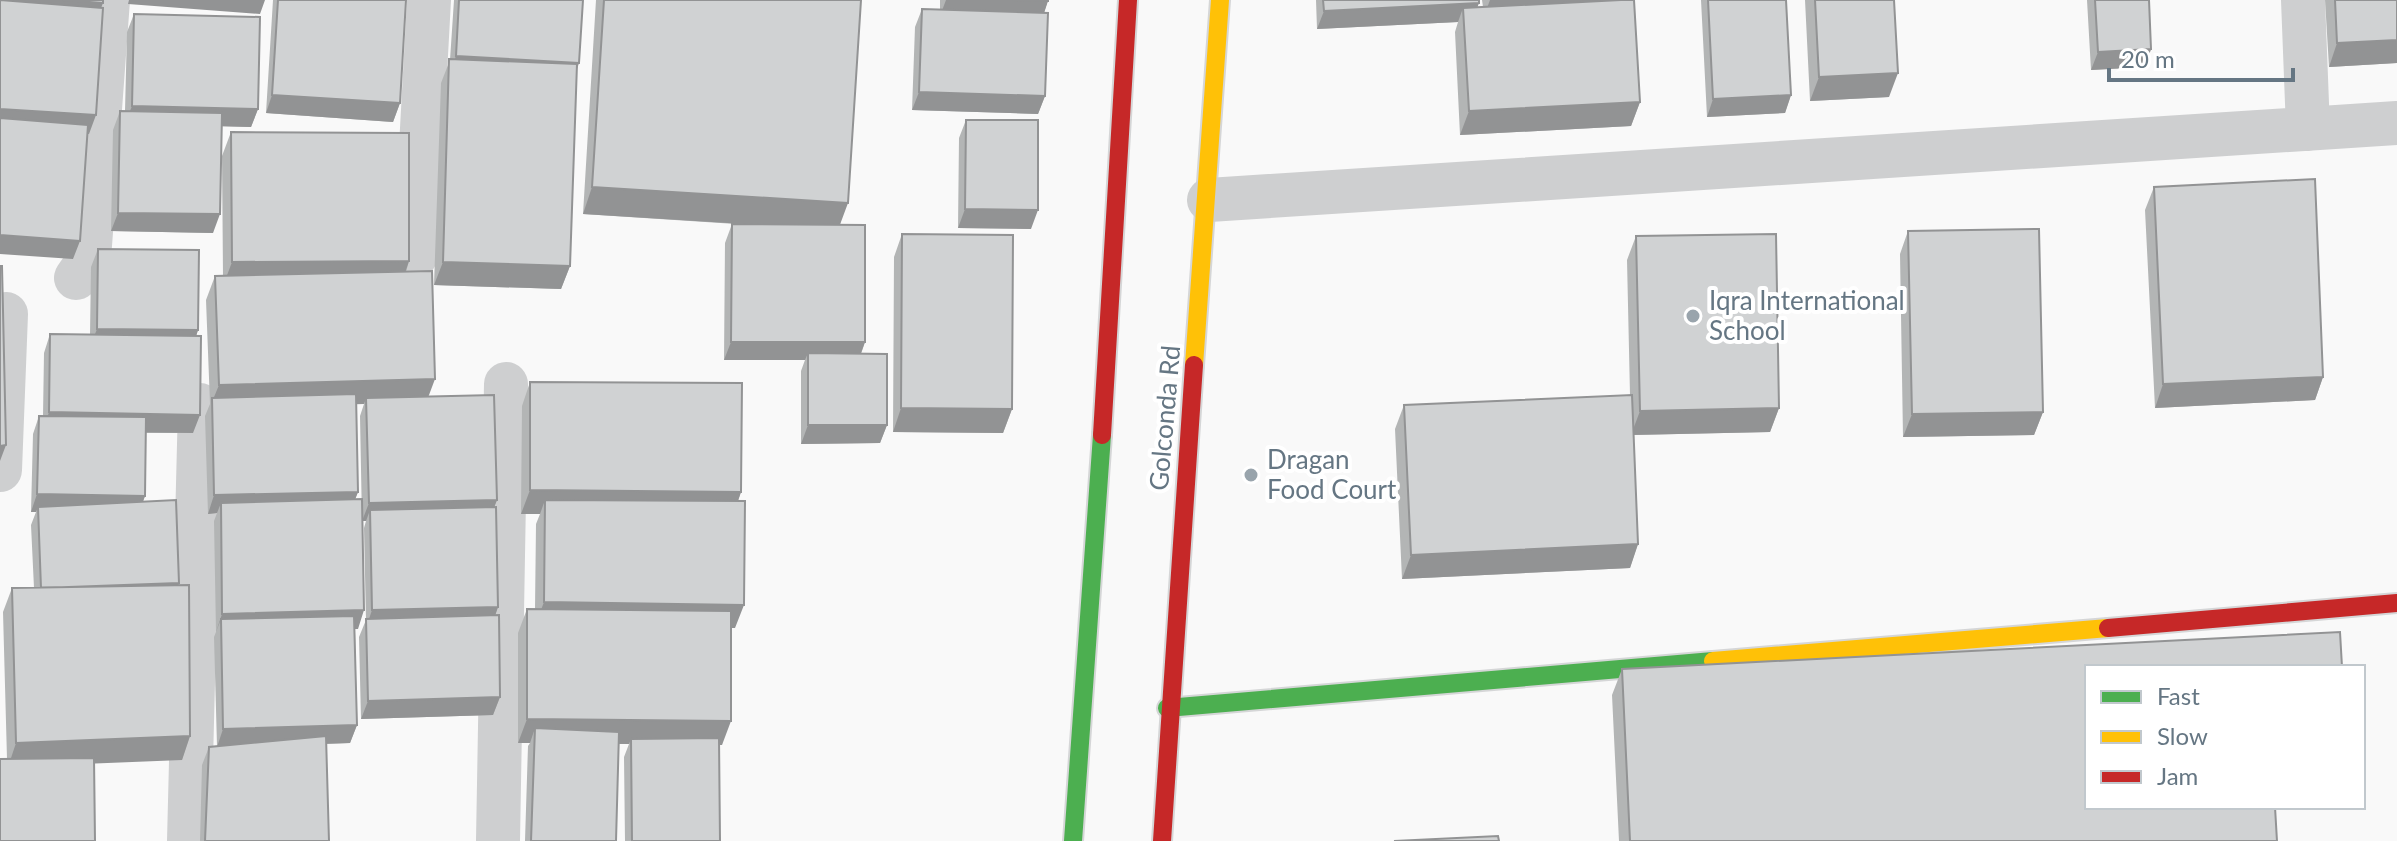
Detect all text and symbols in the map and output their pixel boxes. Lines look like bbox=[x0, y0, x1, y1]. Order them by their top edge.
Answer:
scale bar bbox=[2109, 32, 2293, 82]
text: 20 m bbox=[2121, 44, 2175, 73]
place label: Iqra International School bbox=[1709, 284, 1905, 346]
marker: Iqra International School bbox=[1684, 307, 1702, 325]
street label: Golconda Rd bbox=[1142, 344, 1186, 492]
place label: Dragan Food Court bbox=[1267, 443, 1397, 505]
marker: Dragan Food Court bbox=[1242, 466, 1260, 484]
legend bbox=[2085, 665, 2365, 809]
text: Fast bbox=[2157, 681, 2200, 710]
text: Slow bbox=[2157, 721, 2208, 750]
text: Jam bbox=[2157, 761, 2198, 790]

